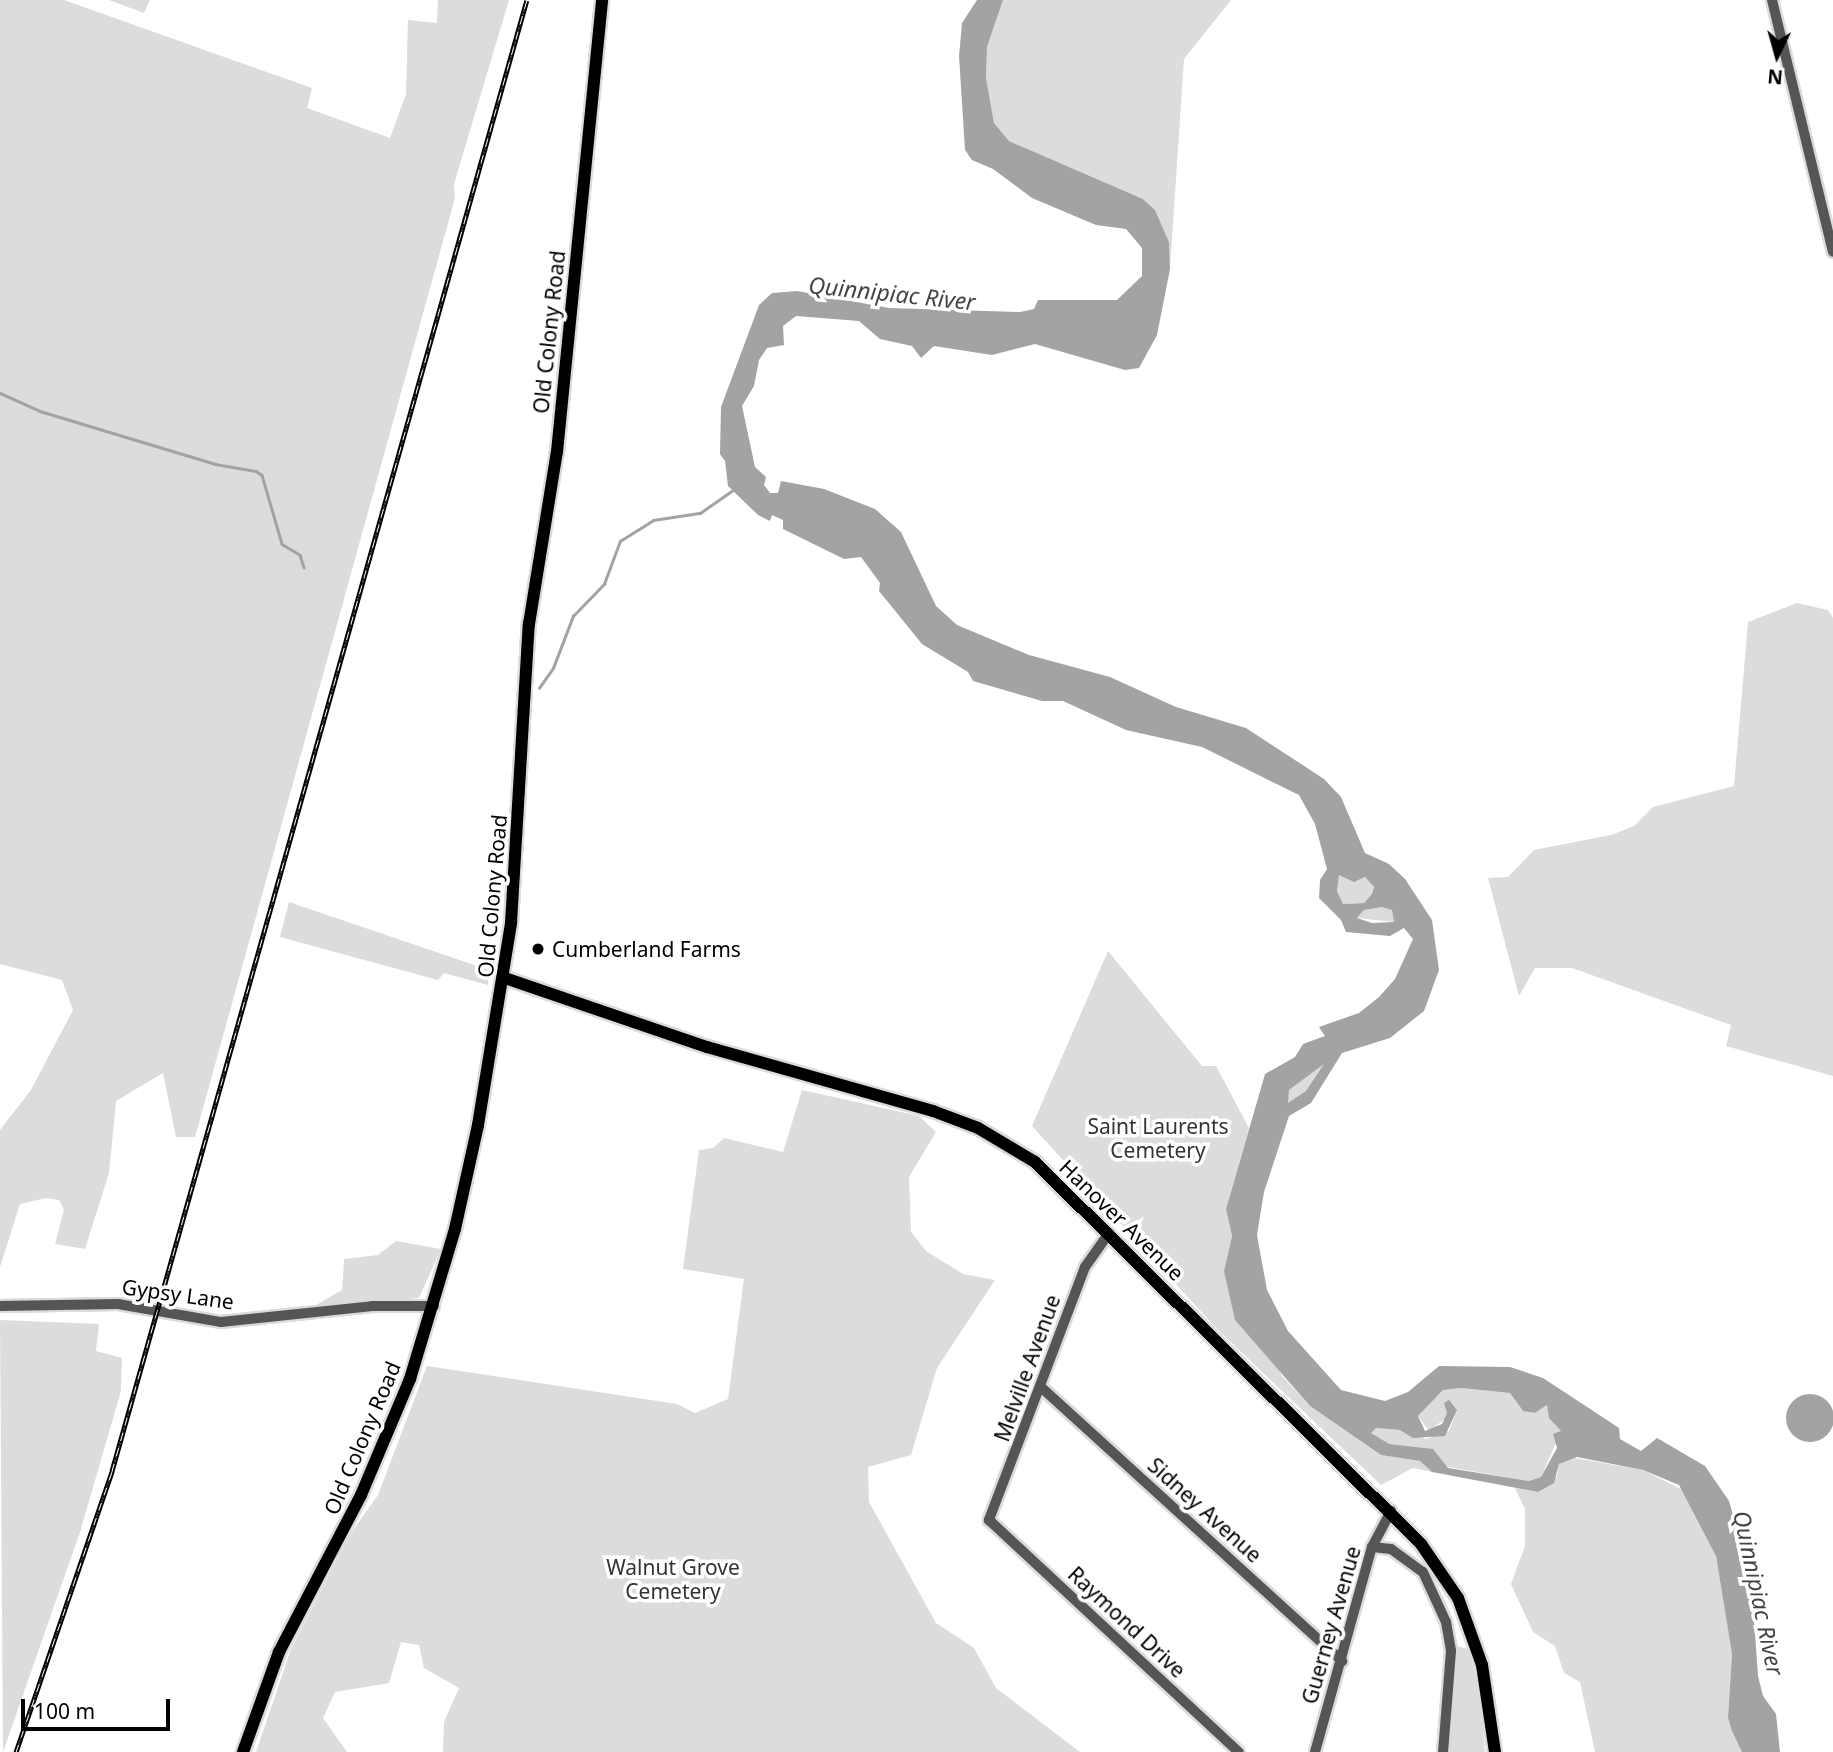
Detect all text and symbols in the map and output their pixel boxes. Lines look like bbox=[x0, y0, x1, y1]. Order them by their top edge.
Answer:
north arrow bbox=[1742, 21, 1812, 91]
text: N bbox=[1766, 63, 1784, 91]
street label: Old Colony Road bbox=[528, 249, 570, 415]
water label: Quinnipiac River bbox=[807, 271, 977, 315]
street label: Old Colony Road bbox=[472, 813, 512, 979]
place label: Cumberland Farms bbox=[552, 936, 741, 962]
marker: Cumberland Farms bbox=[530, 941, 546, 957]
park label: Saint Laurents Cemetery bbox=[1087, 1113, 1229, 1163]
street label: Hanover Avenue bbox=[1055, 1154, 1189, 1286]
street label: Gypsy Lane bbox=[120, 1274, 236, 1314]
street label: Melville Avenue bbox=[989, 1291, 1065, 1445]
street label: Old Colony Road bbox=[318, 1358, 406, 1518]
street label: Sidney Avenue bbox=[1143, 1452, 1267, 1568]
water label: Quinnipiac River bbox=[1728, 1508, 1790, 1678]
street label: Guerney Avenue bbox=[1296, 1543, 1366, 1707]
park label: Walnut Grove Cemetery bbox=[606, 1554, 740, 1604]
street label: Raymond Drive bbox=[1063, 1561, 1191, 1683]
scale bar bbox=[24, 1686, 173, 1730]
text: 100 m bbox=[34, 1697, 95, 1725]

